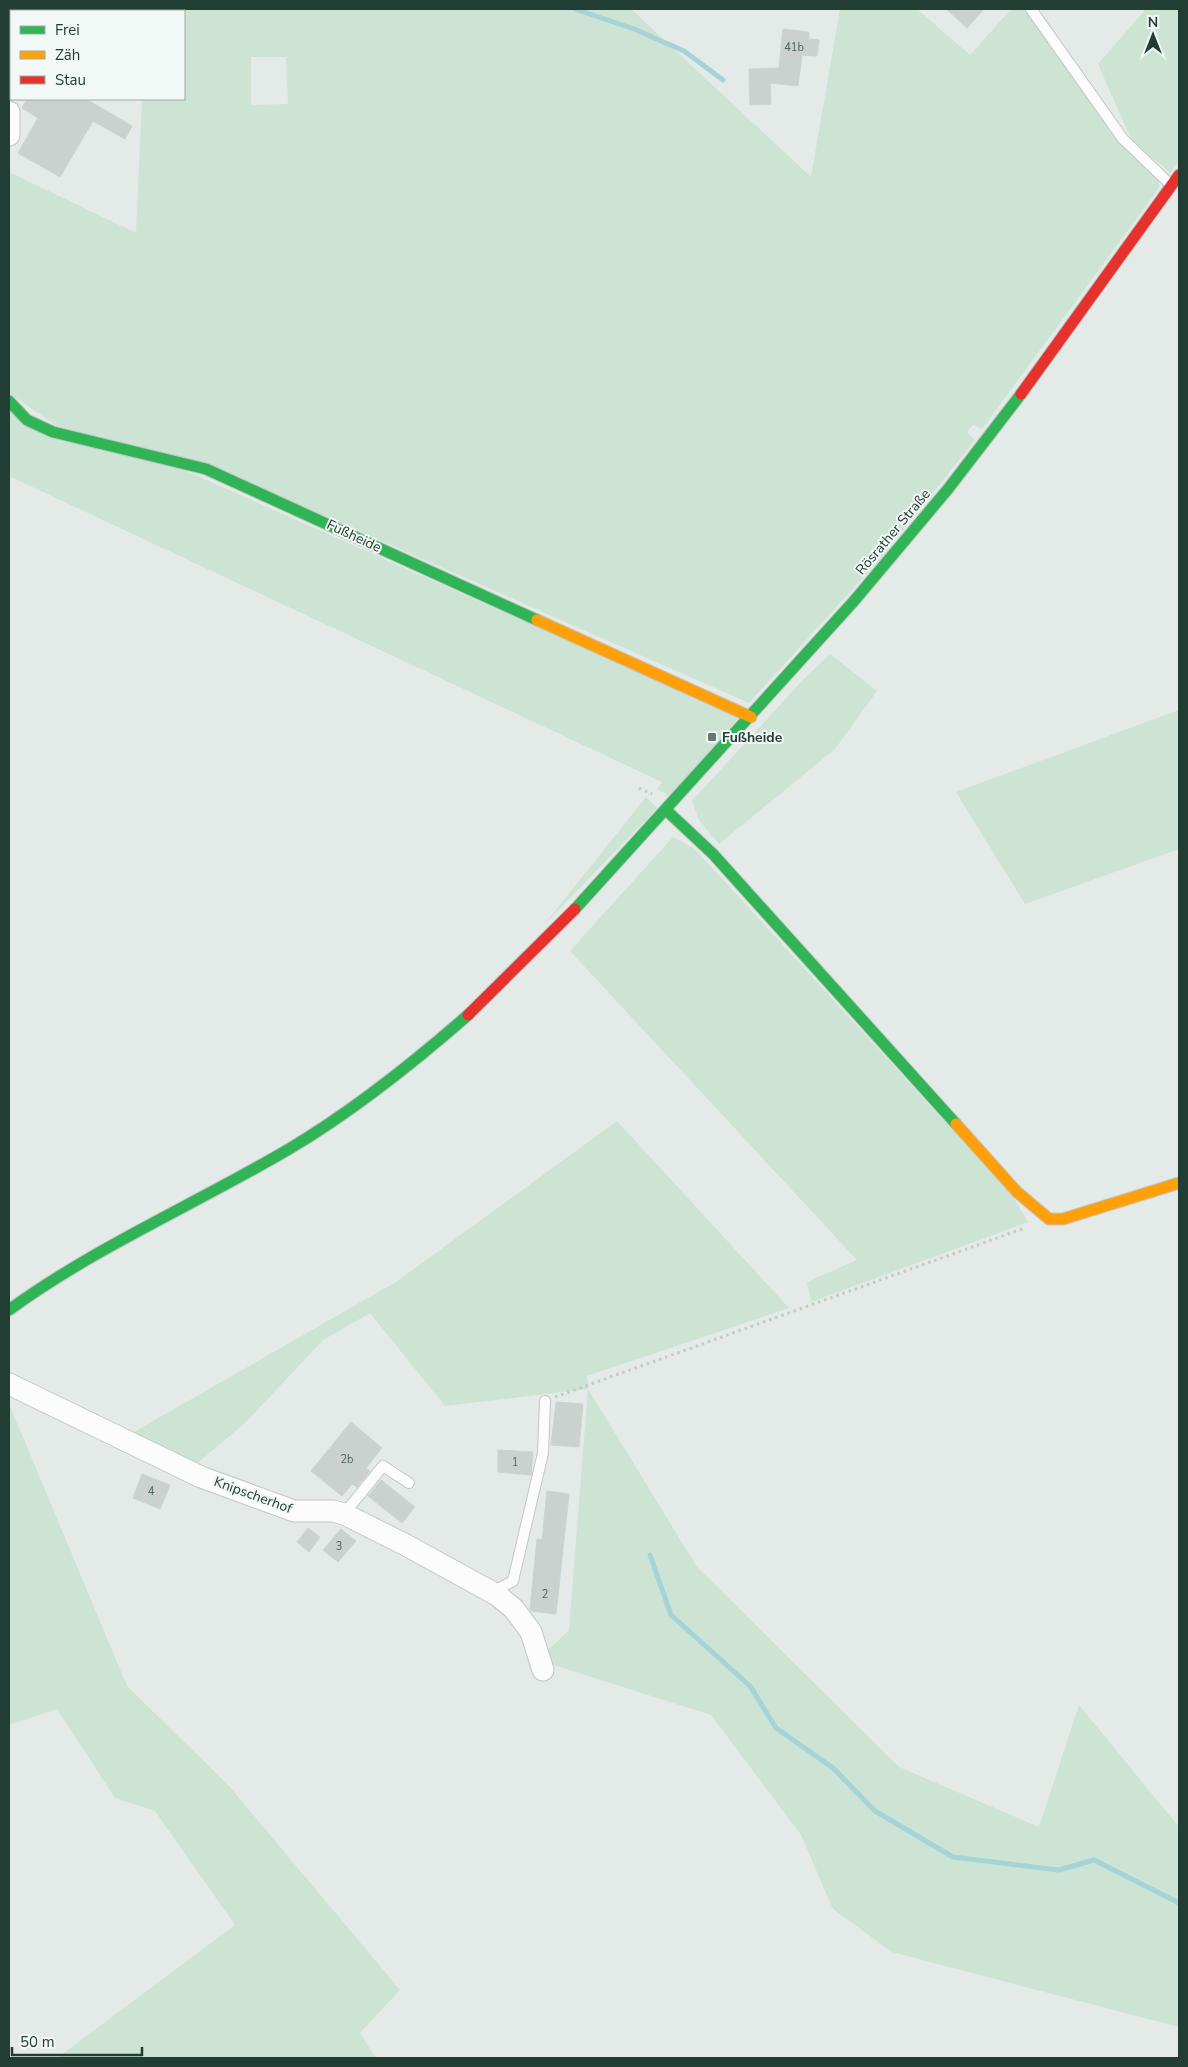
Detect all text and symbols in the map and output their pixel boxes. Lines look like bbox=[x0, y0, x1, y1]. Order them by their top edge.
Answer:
legend bbox=[10, 10, 185, 100]
north arrow bbox=[1128, 10, 1178, 60]
text: N bbox=[1148, 13, 1158, 32]
text: Frei bbox=[55, 20, 80, 40]
house number: 41b bbox=[784, 40, 804, 55]
text: Zäh bbox=[55, 45, 80, 65]
text: Stau bbox=[55, 70, 86, 90]
street label: Rösrather Straße bbox=[851, 485, 935, 579]
street label: Fußheide bbox=[324, 515, 384, 557]
place label: Fußheide bbox=[722, 728, 783, 747]
marker: Fußheide bbox=[706, 731, 718, 743]
house number: 2b bbox=[340, 1452, 354, 1467]
house number: 1 bbox=[512, 1455, 518, 1470]
street label: Knipscherhof bbox=[211, 1472, 295, 1518]
house number: 4 bbox=[148, 1484, 155, 1499]
house number: 3 bbox=[336, 1539, 342, 1554]
house number: 2 bbox=[542, 1587, 548, 1602]
scale bar bbox=[12, 2024, 142, 2056]
text: 50 m bbox=[20, 2032, 55, 2052]

